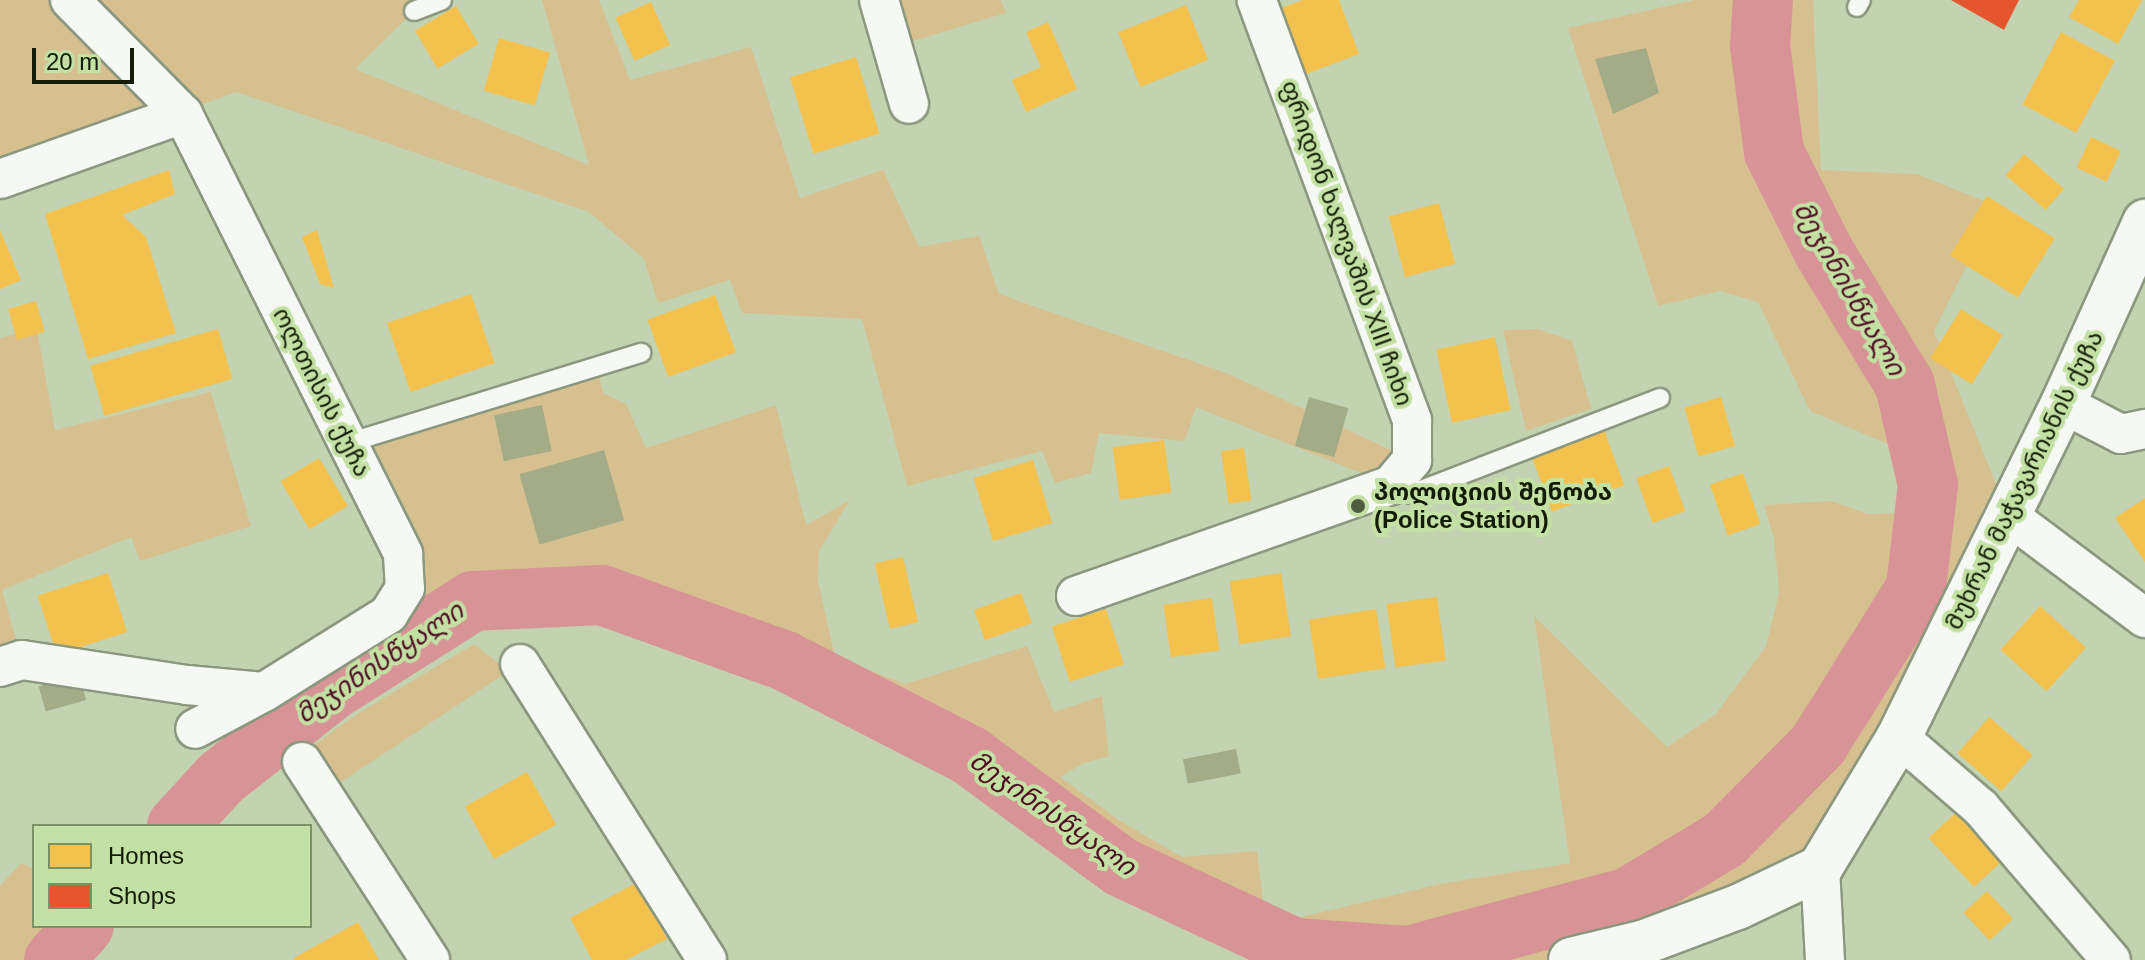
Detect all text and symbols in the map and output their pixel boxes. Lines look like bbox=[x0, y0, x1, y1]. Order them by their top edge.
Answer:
scale bar bbox=[36, 32, 138, 82]
text: 20 m bbox=[46, 48, 99, 75]
street label: ფრიდონ ხალვაშის XIII ჩიხი bbox=[1275, 76, 1419, 410]
water label: მეჯინისწყალი bbox=[1787, 197, 1911, 381]
street label: ოლთისის ქუჩა bbox=[267, 303, 377, 481]
street label: მუხრან მაჭავარიანის ქუჩა bbox=[1939, 326, 2109, 634]
place label: პოლიციის შენობა (Police Station) bbox=[1374, 478, 1612, 534]
marker: პოლიციის შენობა (Police Station) bbox=[1349, 497, 1367, 515]
water label: მეჯინისწყალი bbox=[290, 595, 470, 731]
water label: მეჯინისწყალი bbox=[963, 745, 1141, 883]
legend bbox=[32, 824, 312, 928]
text: Homes bbox=[108, 842, 184, 869]
text: Shops bbox=[108, 882, 176, 909]

